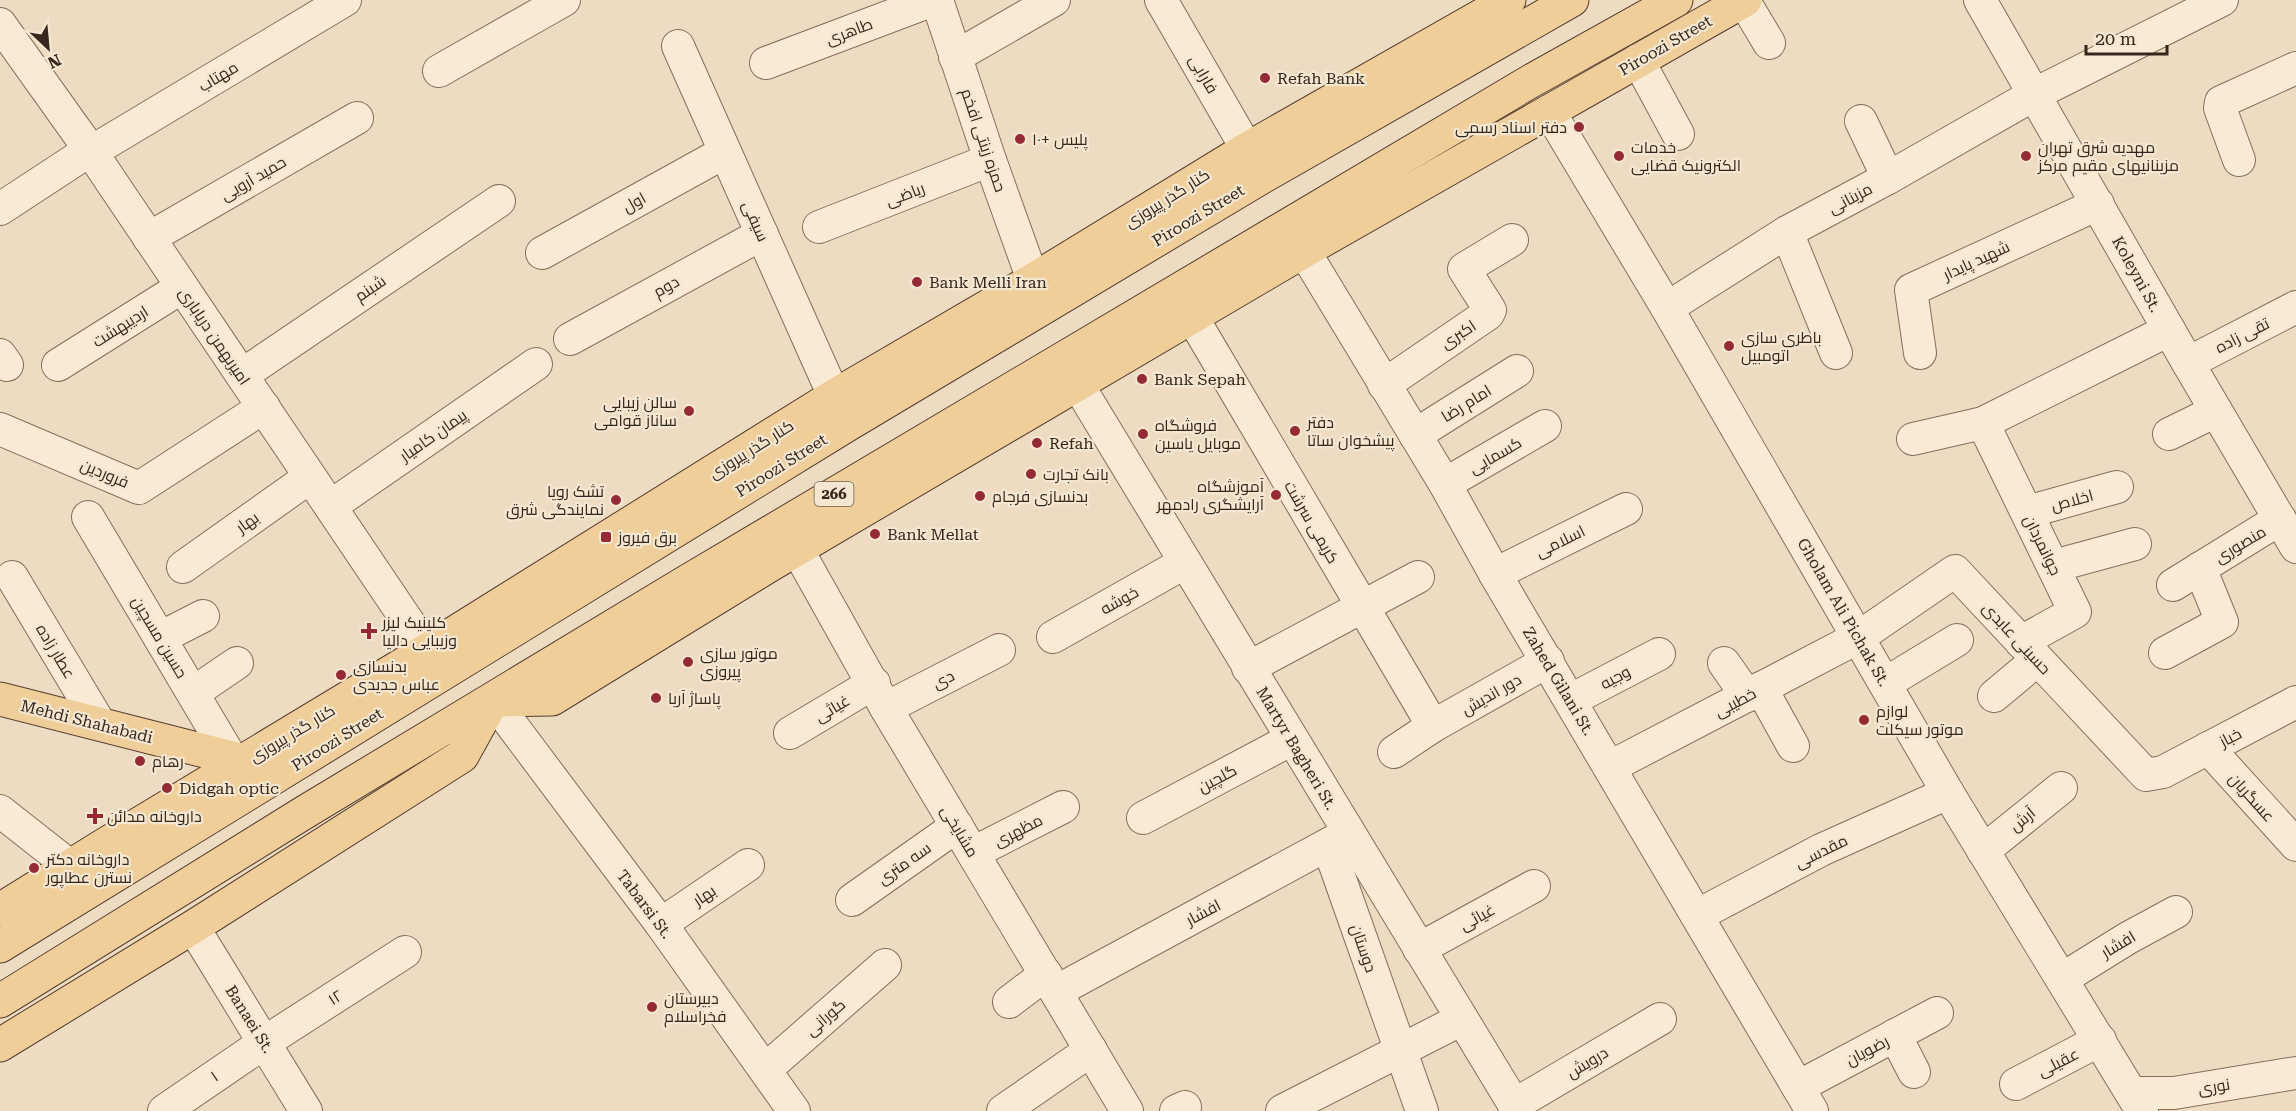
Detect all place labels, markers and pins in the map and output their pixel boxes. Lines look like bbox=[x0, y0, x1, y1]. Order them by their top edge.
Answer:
place label: Refah Bank bbox=[1277, 69, 1365, 88]
marker: Refah Bank bbox=[1258, 71, 1272, 85]
place label: دفتر اسناد رسمی bbox=[1455, 118, 1567, 138]
marker: دفتر اسناد رسمی bbox=[1572, 120, 1586, 134]
place label: پلیس +۱۰ bbox=[1032, 130, 1089, 151]
marker: پلیس +۱۰ bbox=[1013, 132, 1027, 146]
place label: خدمات الکترونیک قضایی bbox=[1631, 138, 1741, 176]
place label: مهدیه شرق تهران مزینانیهای مقیم مرکز bbox=[2037, 138, 2179, 177]
marker: خدمات الکترونیک قضایی bbox=[1612, 149, 1626, 163]
marker: مهدیه شرق تهران مزینانیهای مقیم مرکز bbox=[2019, 149, 2033, 163]
place label: Bank Melli Iran bbox=[929, 273, 1047, 292]
marker: Bank Melli Iran bbox=[910, 275, 924, 289]
place label: باطری سازی اتومبیل bbox=[1741, 328, 1822, 366]
marker: باطری سازی اتومبیل bbox=[1722, 339, 1736, 353]
place label: Bank Sepah bbox=[1154, 370, 1246, 389]
marker: Bank Sepah bbox=[1135, 372, 1149, 386]
place label: سالن زیبایی ساناز قوامی bbox=[594, 393, 677, 431]
marker: سالن زیبایی ساناز قوامی bbox=[682, 404, 696, 418]
place label: دفتر پیشخوان ساتا bbox=[1306, 413, 1395, 452]
place label: فروشگاه موبایل یاسین bbox=[1155, 416, 1241, 454]
marker: دفتر پیشخوان ساتا bbox=[1288, 424, 1302, 438]
marker: فروشگاه موبایل یاسین bbox=[1136, 427, 1150, 441]
place label: Refah bbox=[1049, 434, 1094, 453]
marker: Refah bbox=[1030, 436, 1044, 450]
place label: بانک تجارت bbox=[1043, 465, 1109, 484]
marker: بانک تجارت bbox=[1024, 467, 1038, 481]
place label: آموزشگاه آرایشگری رادمهر bbox=[1156, 477, 1265, 515]
place label: تشک رویا نمایندگی شرق bbox=[506, 482, 605, 520]
place label: بدنسازی فرجام bbox=[992, 487, 1088, 508]
marker: آموزشگاه آرایشگری رادمهر bbox=[1269, 488, 1283, 502]
marker: بدنسازی فرجام bbox=[973, 489, 987, 503]
marker: تشک رویا نمایندگی شرق bbox=[609, 493, 623, 507]
place label: Bank Mellat bbox=[887, 525, 979, 544]
marker: Bank Mellat bbox=[868, 527, 882, 541]
place label: برق فیروز bbox=[617, 528, 677, 548]
marker: برق فیروز bbox=[599, 530, 613, 544]
place label: کلینیک لیزر وزیبایی دالیا bbox=[381, 613, 457, 651]
marker: کلینیک لیزر وزیبایی دالیا bbox=[360, 622, 378, 640]
place label: موتور سازی پیروزی bbox=[700, 644, 778, 683]
marker: موتور سازی پیروزی bbox=[681, 655, 695, 669]
place label: بدنسازی عباس جدیدی bbox=[353, 657, 440, 695]
marker: بدنسازی عباس جدیدی bbox=[334, 668, 348, 682]
place label: پاساژ آریا bbox=[668, 689, 721, 710]
marker: پاساژ آریا bbox=[649, 691, 663, 705]
place label: لوازم موتور سیکلت bbox=[1876, 702, 1964, 739]
marker: لوازم موتور سیکلت bbox=[1857, 713, 1871, 727]
place label: رهام bbox=[152, 752, 184, 773]
marker: رهام bbox=[133, 754, 147, 768]
place label: Didgah optic bbox=[179, 779, 279, 798]
marker: Didgah optic bbox=[160, 781, 174, 795]
place label: داروخانه مدائن bbox=[107, 807, 202, 827]
marker: داروخانه مدائن bbox=[88, 809, 102, 823]
place label: داروخانه دکتر نسترن عطاپور bbox=[45, 850, 132, 889]
marker: داروخانه دکتر نسترن عطاپور bbox=[27, 861, 41, 875]
place label: دبیرستان فخراسلام bbox=[664, 989, 726, 1028]
marker: دبیرستان فخراسلام bbox=[645, 1000, 659, 1014]

